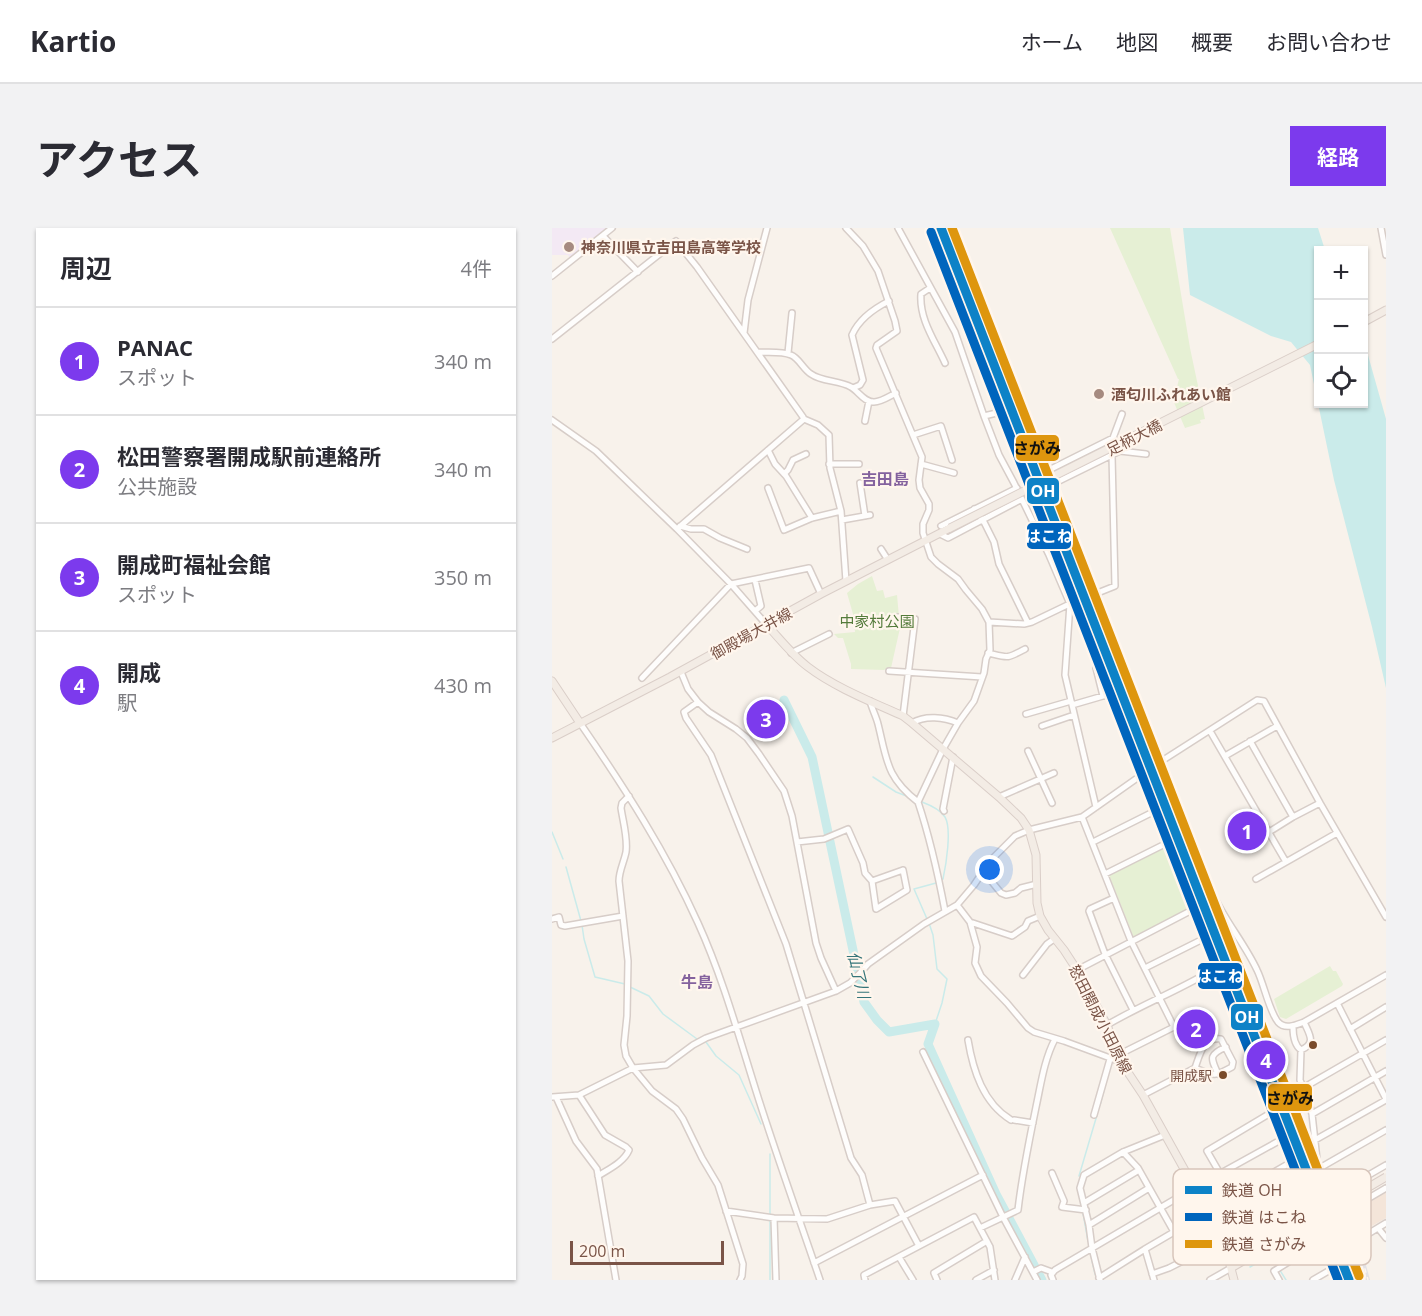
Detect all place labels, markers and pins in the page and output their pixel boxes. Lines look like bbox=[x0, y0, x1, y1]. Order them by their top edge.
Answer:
place label: 神奈川県立吉田島高等学校 bbox=[580, 237, 761, 257]
marker: 神奈川県立吉田島高等学校 bbox=[562, 240, 576, 254]
place label: 酒匂川ふれあい館 bbox=[1111, 384, 1231, 404]
marker: 酒匂川ふれあい館 bbox=[1092, 387, 1106, 401]
pin: 3 bbox=[746, 696, 786, 742]
pin: 1 bbox=[1228, 808, 1266, 854]
pin: 2 bbox=[1176, 1006, 1216, 1052]
pin: 4 bbox=[1246, 1038, 1286, 1082]
unlabelled marker bbox=[1307, 1039, 1319, 1051]
place label: 開成駅 bbox=[1170, 1066, 1212, 1085]
marker: 開成駅 bbox=[1217, 1069, 1229, 1081]

